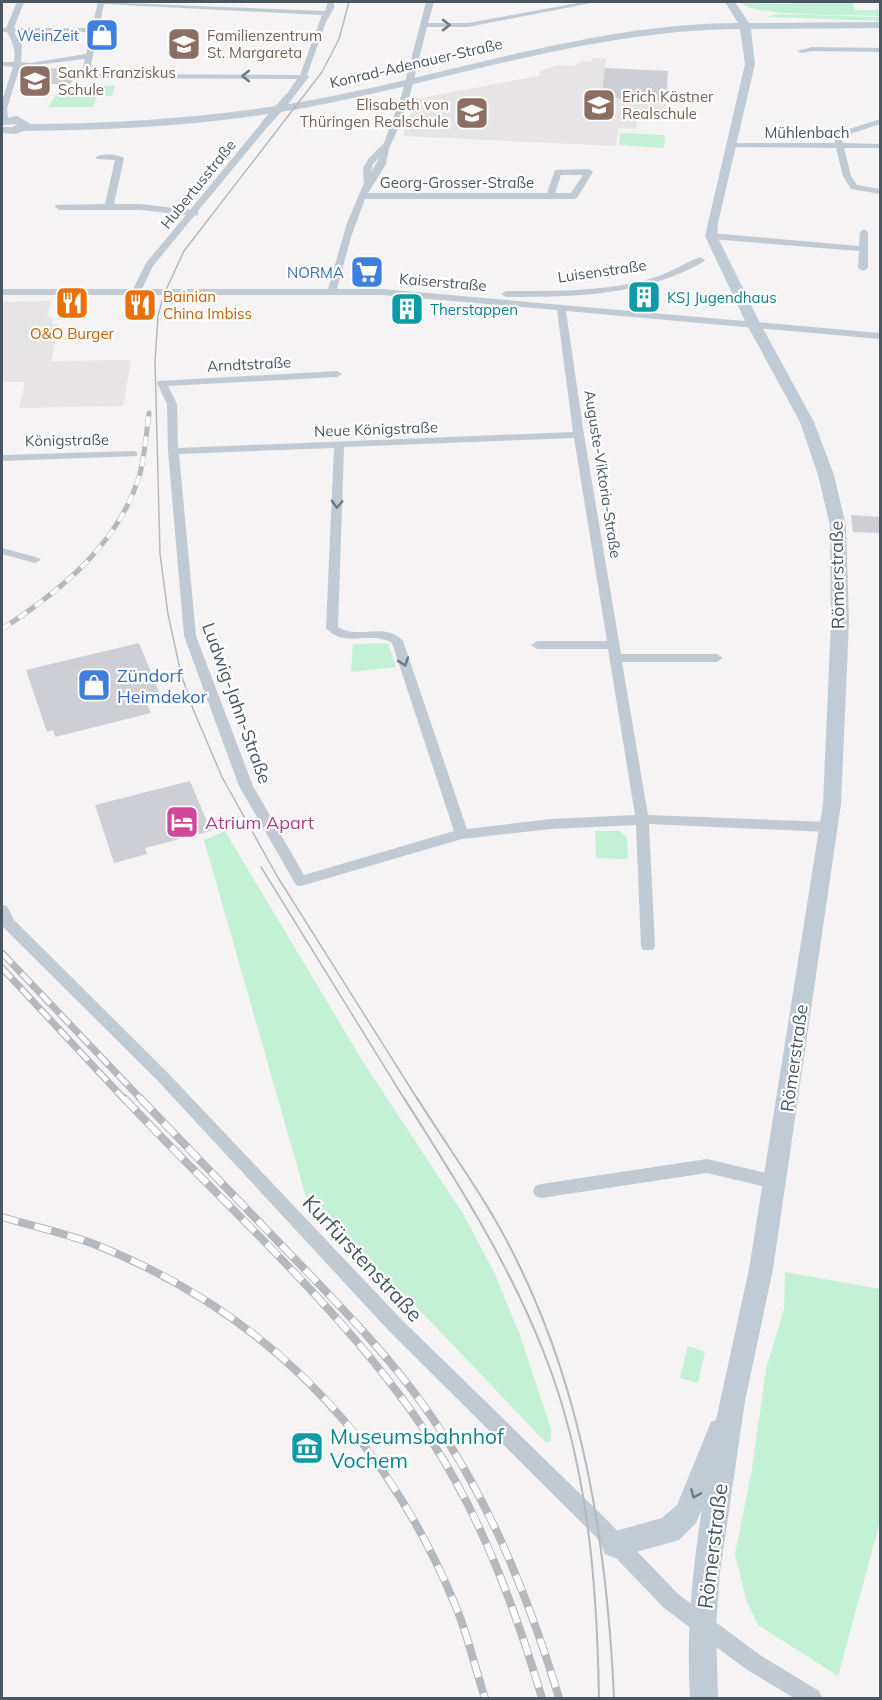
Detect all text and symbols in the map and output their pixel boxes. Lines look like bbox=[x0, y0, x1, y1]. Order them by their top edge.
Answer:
shop icon: WeinZeit bbox=[84, 17, 120, 53]
one-way arrow bbox=[441, 19, 450, 31]
place label: WeinZeit bbox=[17, 26, 79, 45]
school or university icon: Familienzentrum St. Margareta bbox=[166, 26, 202, 62]
place label: Familienzentrum St. Margareta bbox=[207, 26, 322, 62]
street label: Konrad-Adenauer-Straße bbox=[328, 34, 504, 92]
school or university icon: Sankt Franziskus Schule bbox=[17, 63, 53, 99]
place label: Sankt Franziskus Schule bbox=[58, 63, 176, 99]
one-way arrow bbox=[242, 70, 251, 83]
school or university icon: Erich Kästner Realschule bbox=[581, 87, 617, 123]
place label: Erich Kästner Realschule bbox=[622, 87, 714, 123]
place label: Elisabeth von Thüringen Realschule bbox=[300, 95, 449, 131]
school or university icon: Elisabeth von Thüringen Realschule bbox=[454, 95, 490, 131]
street label: Mühlenbach bbox=[764, 123, 850, 142]
street label: Hubertusstraße bbox=[156, 136, 240, 232]
street label: Georg-Grosser-Straße bbox=[380, 173, 534, 192]
supermarket icon: NORMA bbox=[349, 254, 385, 290]
street label: Luisenstraße bbox=[556, 255, 648, 287]
place label: NORMA bbox=[287, 263, 344, 282]
street label: Kaiserstraße bbox=[398, 269, 488, 295]
building icon: KSJ Jugendhaus bbox=[626, 279, 662, 315]
restaurant icon: O&O Burger bbox=[54, 285, 90, 321]
restaurant icon: Bainian China Imbiss bbox=[122, 287, 158, 323]
place label: Bainian China Imbiss bbox=[163, 287, 252, 323]
place label: KSJ Jugendhaus bbox=[667, 288, 777, 307]
building icon: Therstappen bbox=[389, 291, 425, 327]
place label: Therstappen bbox=[430, 300, 518, 319]
place label: O&O Burger bbox=[30, 324, 115, 343]
street label: Arndtstraße bbox=[206, 352, 292, 376]
street label: Auguste-Viktoria-Straße bbox=[580, 389, 626, 559]
street label: Neue Königstraße bbox=[314, 417, 438, 441]
street label: Königstraße bbox=[25, 430, 109, 450]
one-way arrow bbox=[330, 499, 343, 508]
street label: Römerstraße bbox=[825, 521, 849, 629]
street label: Ludwig-Jahn-Straße bbox=[197, 619, 277, 787]
one-way arrow bbox=[397, 656, 410, 667]
place label: Zündorf Heimdekor bbox=[117, 664, 208, 708]
shop icon: Zündorf Heimdekor bbox=[76, 667, 112, 703]
hotel icon: Atrium Apart bbox=[164, 804, 200, 840]
place label: Atrium Apart bbox=[205, 811, 314, 834]
street label: Römerstraße bbox=[775, 1003, 813, 1113]
street label: Kurfürstenstraße bbox=[298, 1189, 428, 1327]
place label: Museumsbahnhof Vochem bbox=[330, 1423, 505, 1473]
museum icon: Museumsbahnhof Vochem bbox=[289, 1430, 325, 1466]
street label: Römerstraße bbox=[691, 1482, 733, 1610]
one-way arrow bbox=[690, 1488, 702, 1499]

